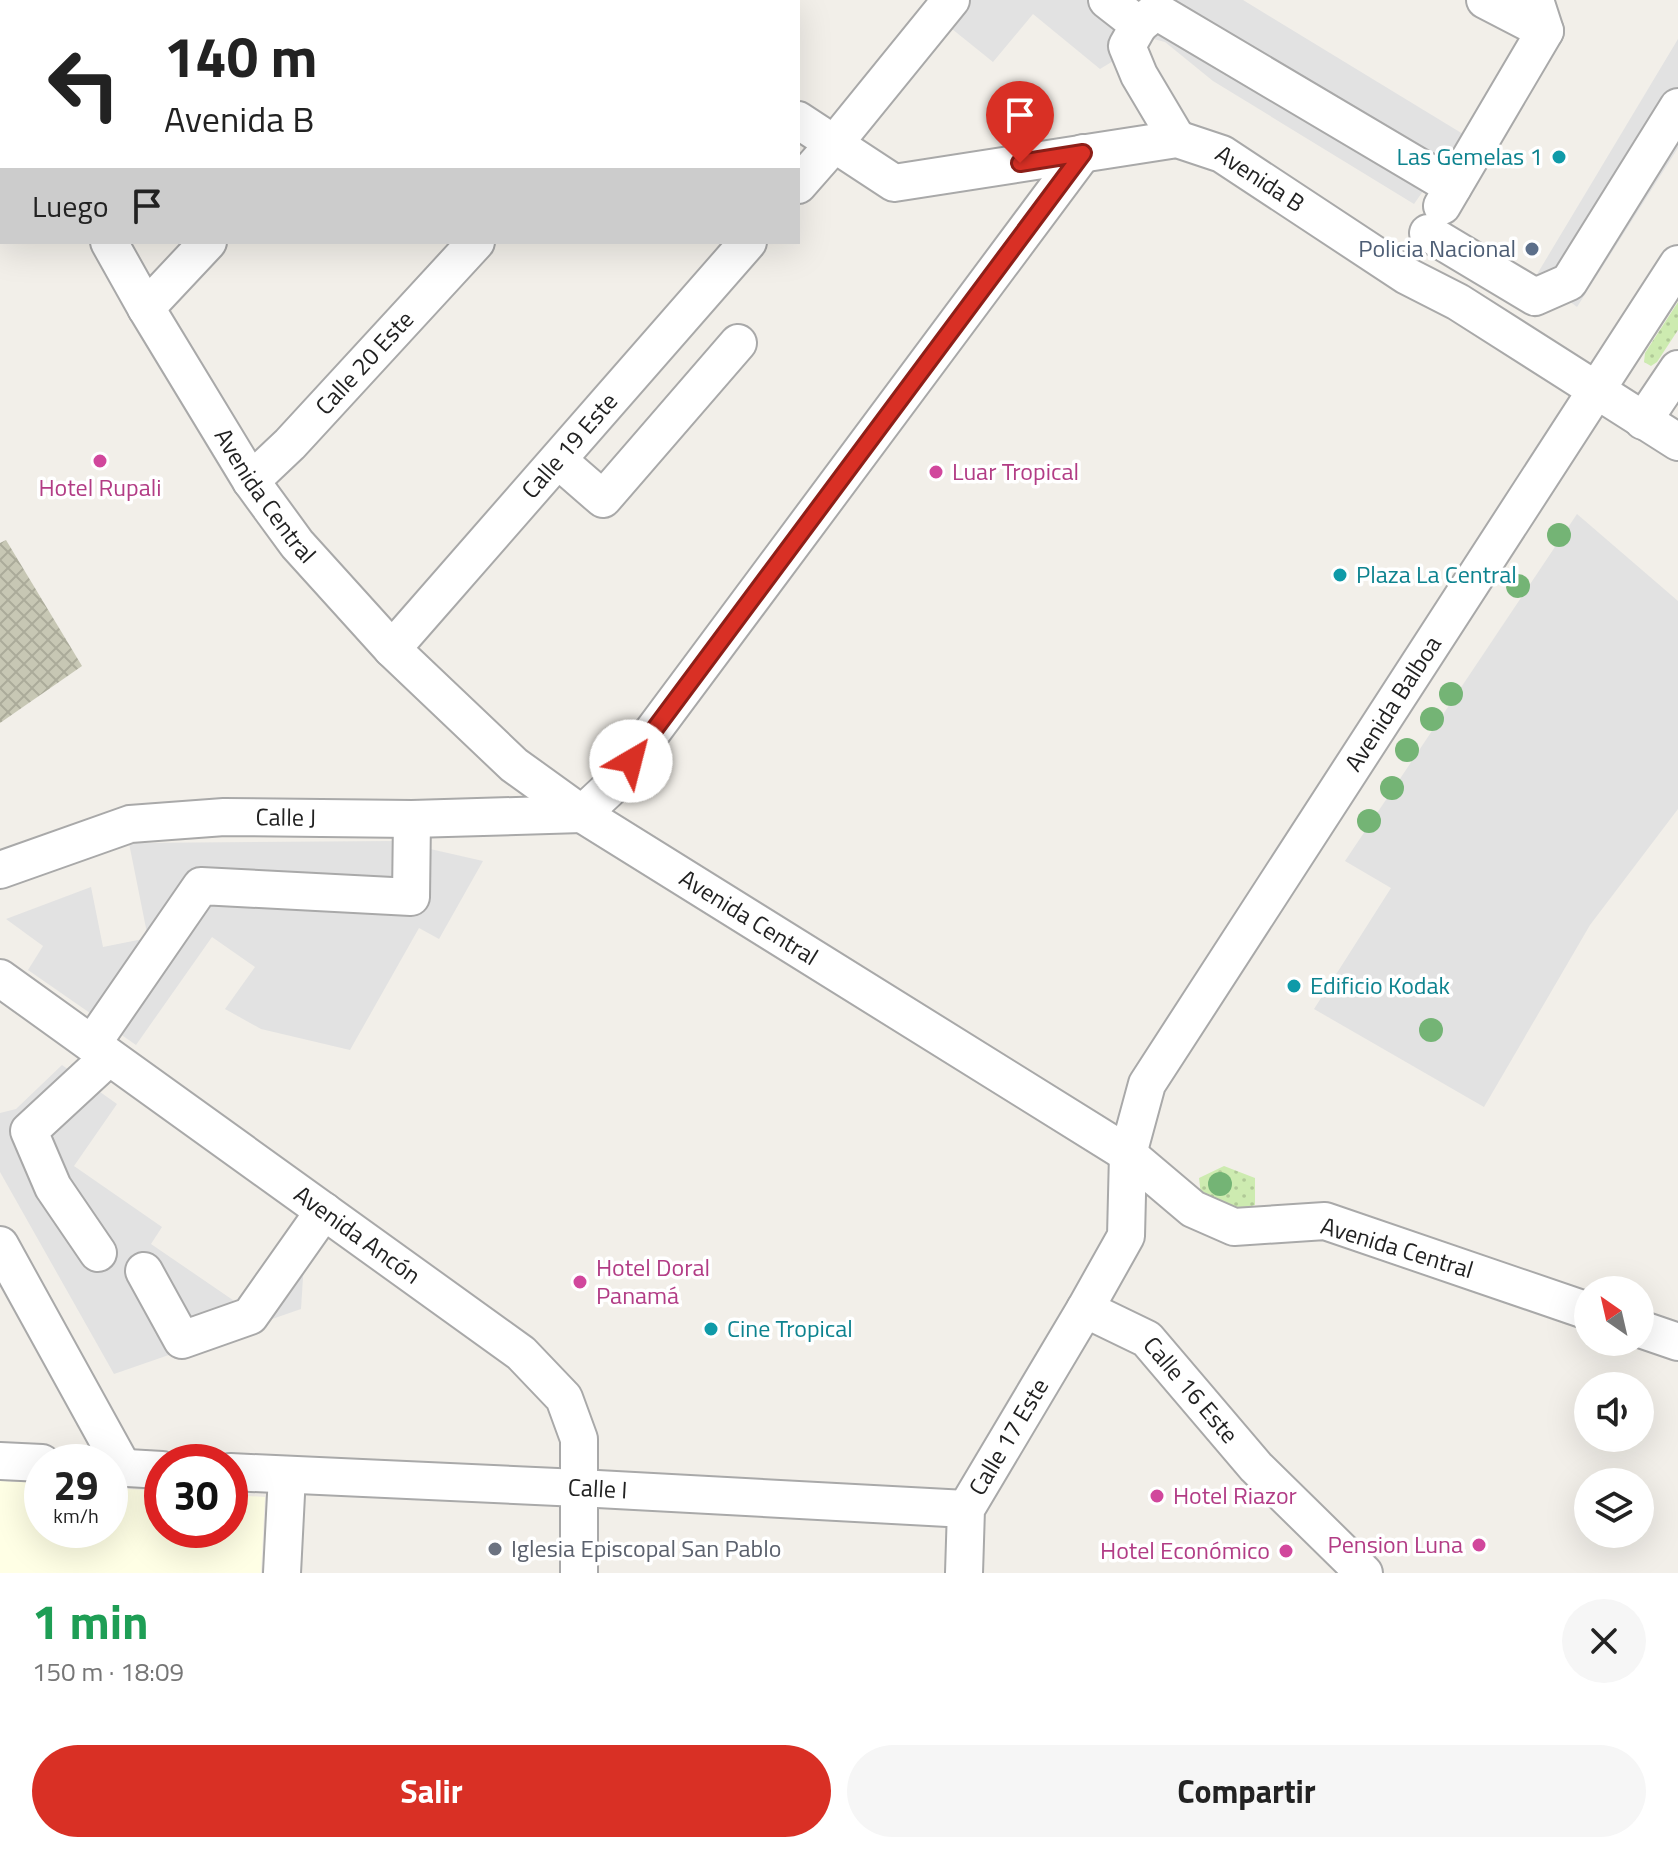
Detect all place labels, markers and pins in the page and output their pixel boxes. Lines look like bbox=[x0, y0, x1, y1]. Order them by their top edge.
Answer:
pin bbox=[986, 81, 1054, 163]
place label: Las Gemelas 1 bbox=[1397, 138, 1543, 174]
marker: Las Gemelas 1 bbox=[1550, 148, 1568, 166]
place label: Policia Nacional bbox=[1358, 230, 1516, 266]
marker: Policia Nacional bbox=[1523, 240, 1541, 258]
marker: Hotel Rupali bbox=[91, 452, 109, 470]
place label: Luar Tropical bbox=[952, 453, 1079, 489]
marker: Luar Tropical bbox=[927, 463, 945, 481]
place label: Hotel Rupali bbox=[39, 469, 161, 505]
place label: Plaza La Central bbox=[1356, 556, 1517, 592]
marker: Plaza La Central bbox=[1331, 566, 1349, 584]
place label: Edificio Kodak bbox=[1310, 967, 1451, 1003]
marker: Edificio Kodak bbox=[1285, 977, 1303, 995]
place label: Hotel Doral Panamá bbox=[596, 1249, 710, 1313]
marker: Hotel Doral Panamá bbox=[571, 1273, 589, 1291]
place label: Cine Tropical bbox=[727, 1310, 853, 1346]
marker: Cine Tropical bbox=[702, 1320, 720, 1338]
place label: Hotel Riazor bbox=[1173, 1477, 1297, 1513]
marker: Hotel Riazor bbox=[1148, 1487, 1166, 1505]
place label: Pension Luna bbox=[1328, 1526, 1463, 1562]
place label: Iglesia Episcopal San Pablo bbox=[511, 1530, 781, 1566]
place label: Hotel Económico bbox=[1100, 1532, 1270, 1568]
marker: Pension Luna bbox=[1470, 1536, 1488, 1554]
marker: Iglesia Episcopal San Pablo bbox=[486, 1540, 504, 1558]
marker: Hotel Económico bbox=[1277, 1542, 1295, 1560]

